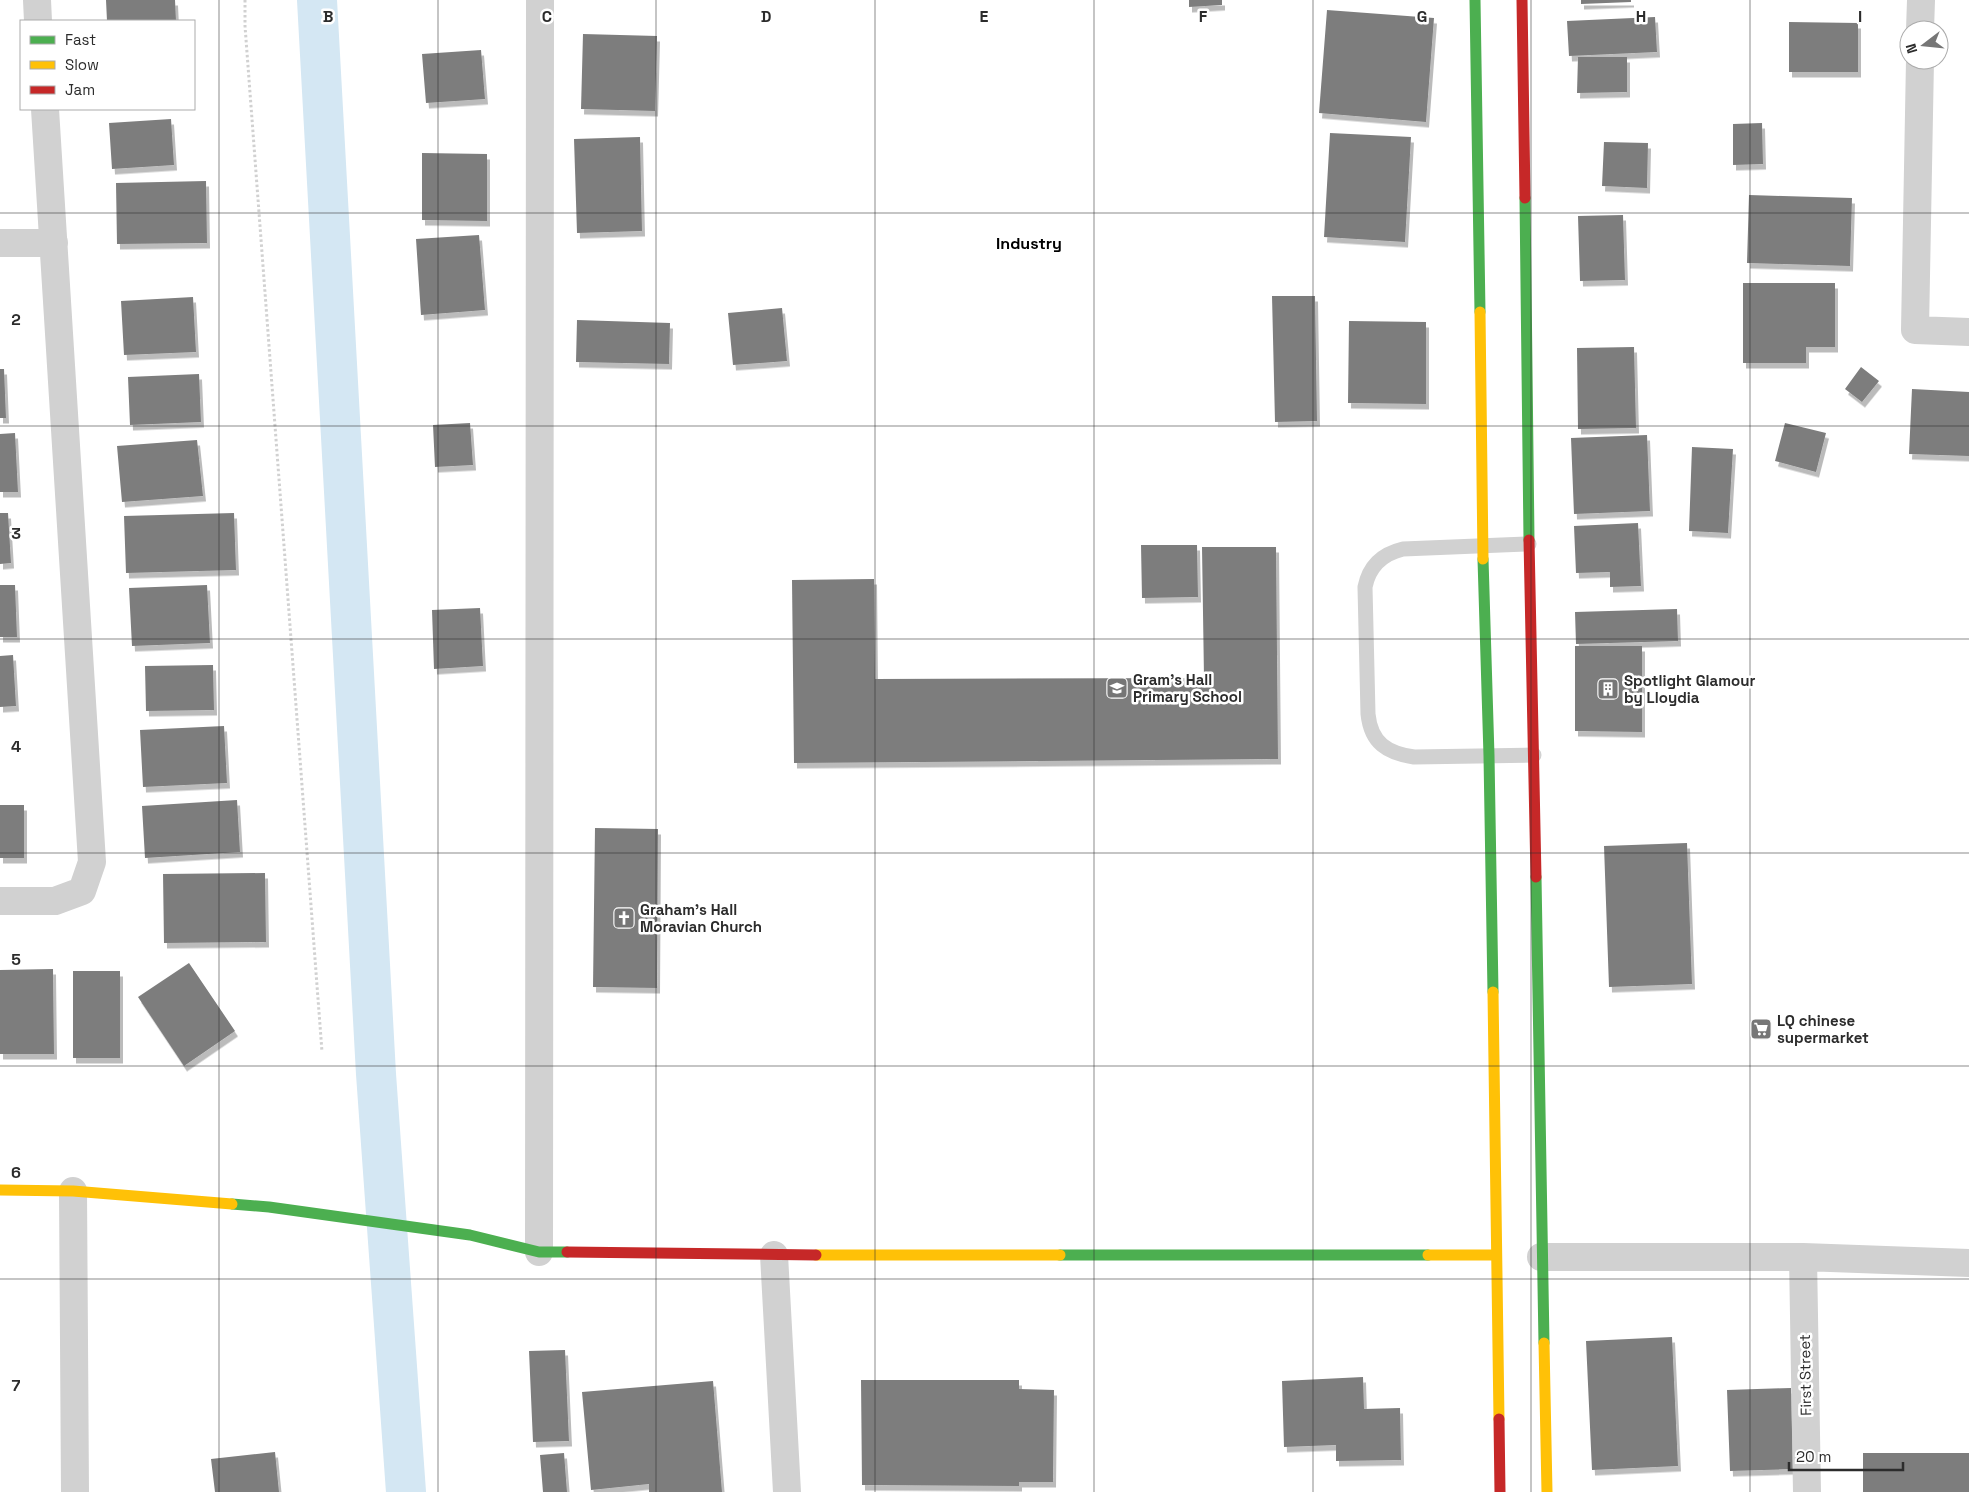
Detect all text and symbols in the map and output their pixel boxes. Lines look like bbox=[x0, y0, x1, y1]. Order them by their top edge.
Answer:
text: B bbox=[323, 6, 333, 27]
text: C bbox=[542, 6, 552, 27]
text: D bbox=[761, 6, 771, 27]
text: E bbox=[980, 6, 989, 27]
text: F bbox=[1199, 6, 1208, 27]
text: G bbox=[1417, 6, 1427, 27]
text: H bbox=[1636, 6, 1646, 27]
text: I bbox=[1858, 6, 1862, 27]
legend bbox=[20, 20, 195, 110]
north arrow bbox=[1899, 20, 1949, 70]
text: Fast bbox=[65, 30, 96, 49]
text: N bbox=[1902, 42, 1921, 56]
text: Slow bbox=[65, 55, 99, 74]
text: Jam bbox=[65, 80, 95, 99]
district label: Industry bbox=[996, 233, 1062, 254]
text: 2 bbox=[11, 309, 21, 330]
text: 3 bbox=[11, 523, 21, 544]
place label: Gram's Hall Primary School bbox=[1133, 670, 1242, 706]
place label: Spotlight Glamour by Lloydia bbox=[1624, 671, 1755, 707]
school or university icon: Gram's Hall Primary School bbox=[1105, 676, 1129, 700]
building icon: Spotlight Glamour by Lloydia bbox=[1596, 677, 1620, 701]
text: 4 bbox=[11, 736, 21, 757]
place label: Graham's Hall Moravian Church bbox=[640, 900, 762, 936]
church icon: Graham's Hall Moravian Church bbox=[612, 906, 636, 930]
text: 5 bbox=[11, 949, 21, 970]
place label: LQ chinese supermarket bbox=[1777, 1011, 1869, 1047]
supermarket icon: LQ chinese supermarket bbox=[1749, 1017, 1773, 1041]
text: 6 bbox=[11, 1162, 21, 1183]
street label: First Street bbox=[1795, 1334, 1815, 1416]
text: 7 bbox=[12, 1375, 21, 1396]
scale bar bbox=[1789, 1440, 1903, 1472]
text: 20 m bbox=[1796, 1447, 1831, 1466]

